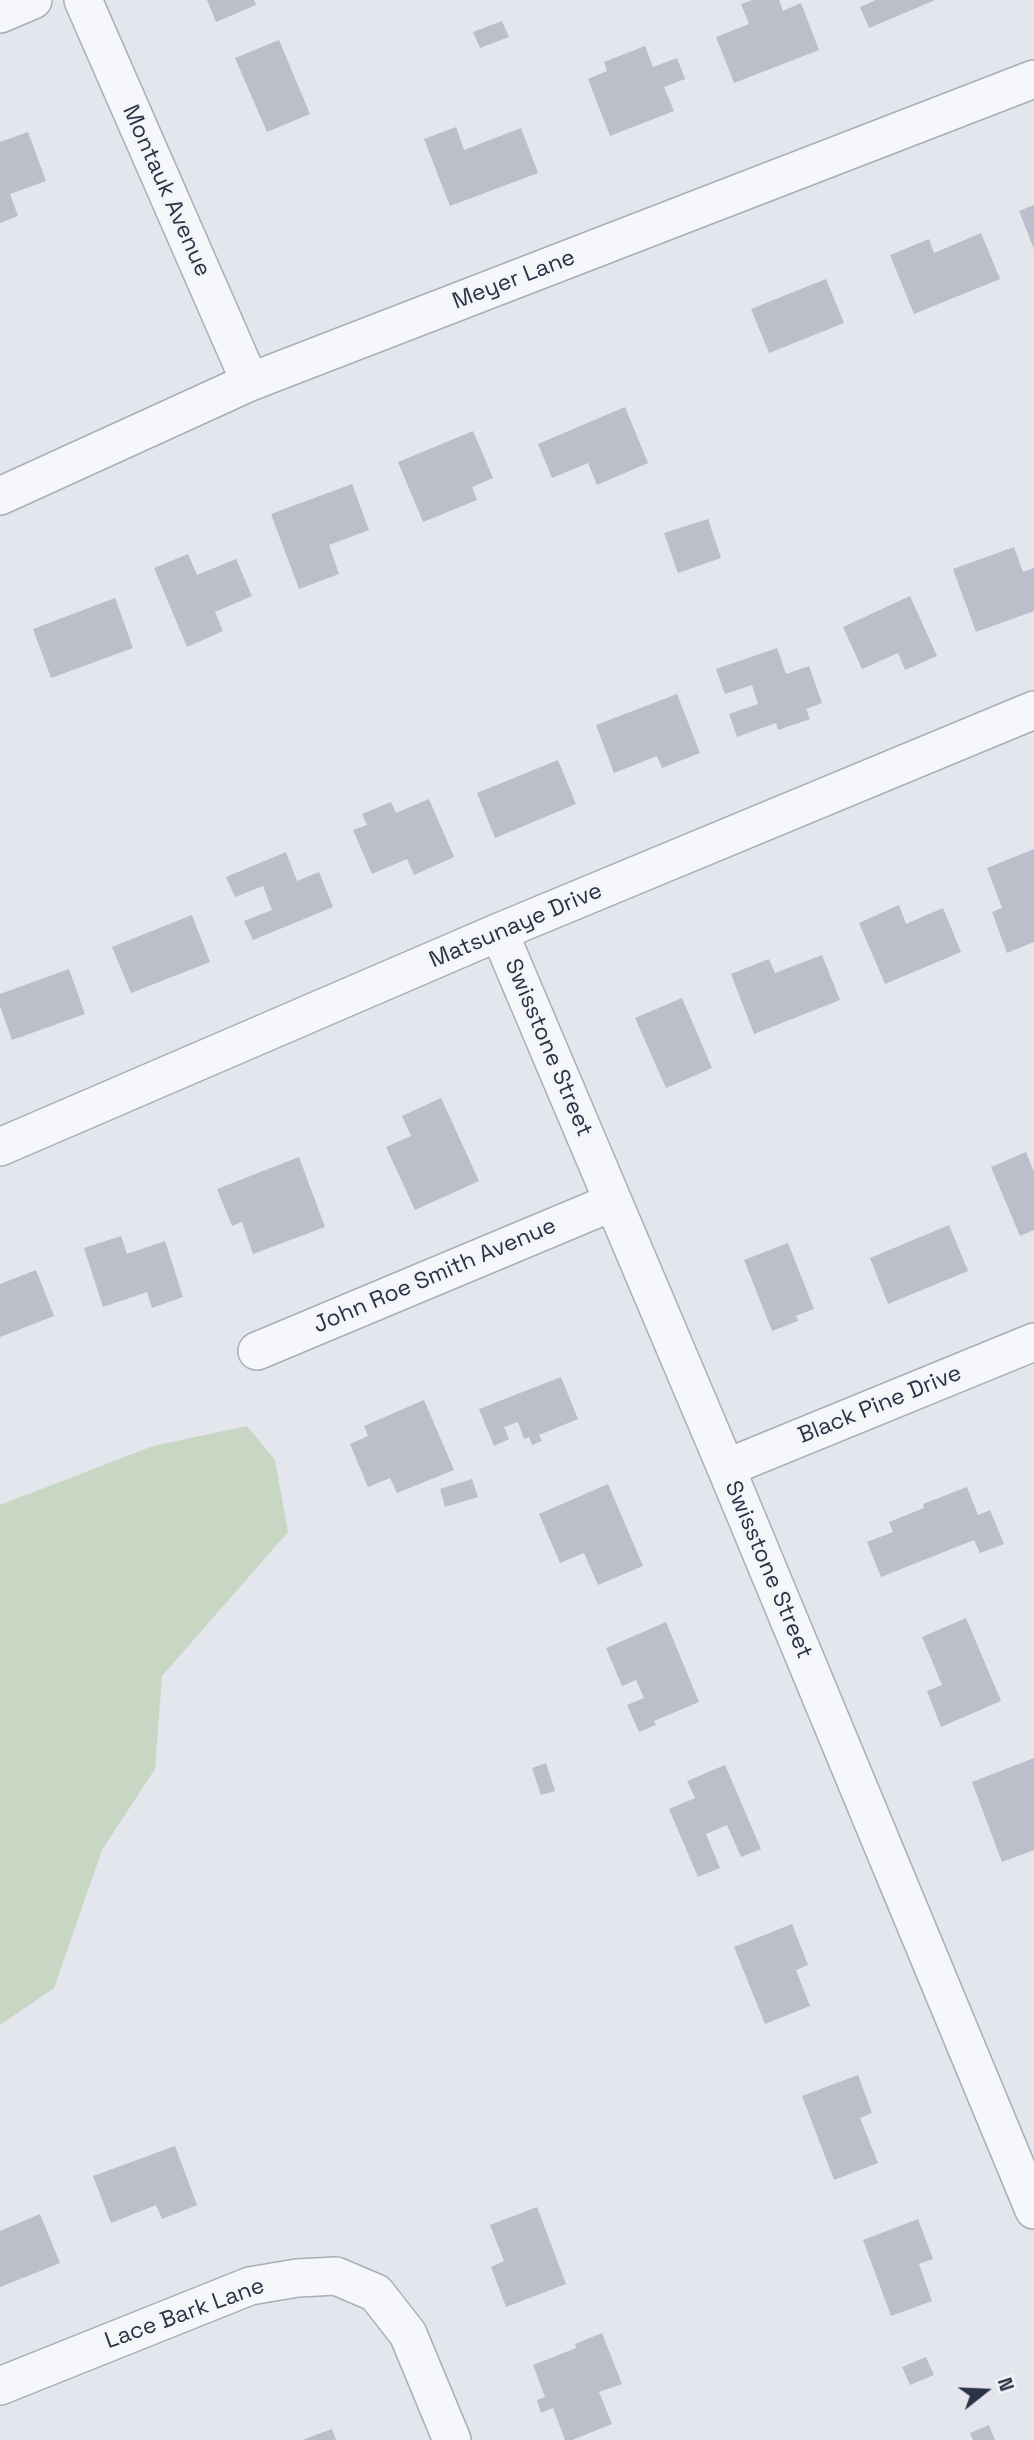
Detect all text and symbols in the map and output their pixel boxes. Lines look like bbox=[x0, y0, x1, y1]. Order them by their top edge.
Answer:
street label: Montauk Avenue bbox=[116, 101, 216, 281]
street label: Meyer Lane bbox=[449, 244, 579, 316]
street label: Matsunaye Drive bbox=[426, 877, 606, 975]
street label: Swisstone Street bbox=[498, 955, 598, 1141]
street label: John Roe Smith Avenue bbox=[309, 1212, 561, 1340]
street label: Black Pine Drive bbox=[794, 1360, 966, 1450]
street label: Swisstone Street bbox=[718, 1477, 818, 1663]
street label: Lace Bark Lane bbox=[102, 2272, 268, 2356]
north arrow bbox=[950, 2356, 1020, 2426]
text: N bbox=[992, 2374, 1019, 2394]

